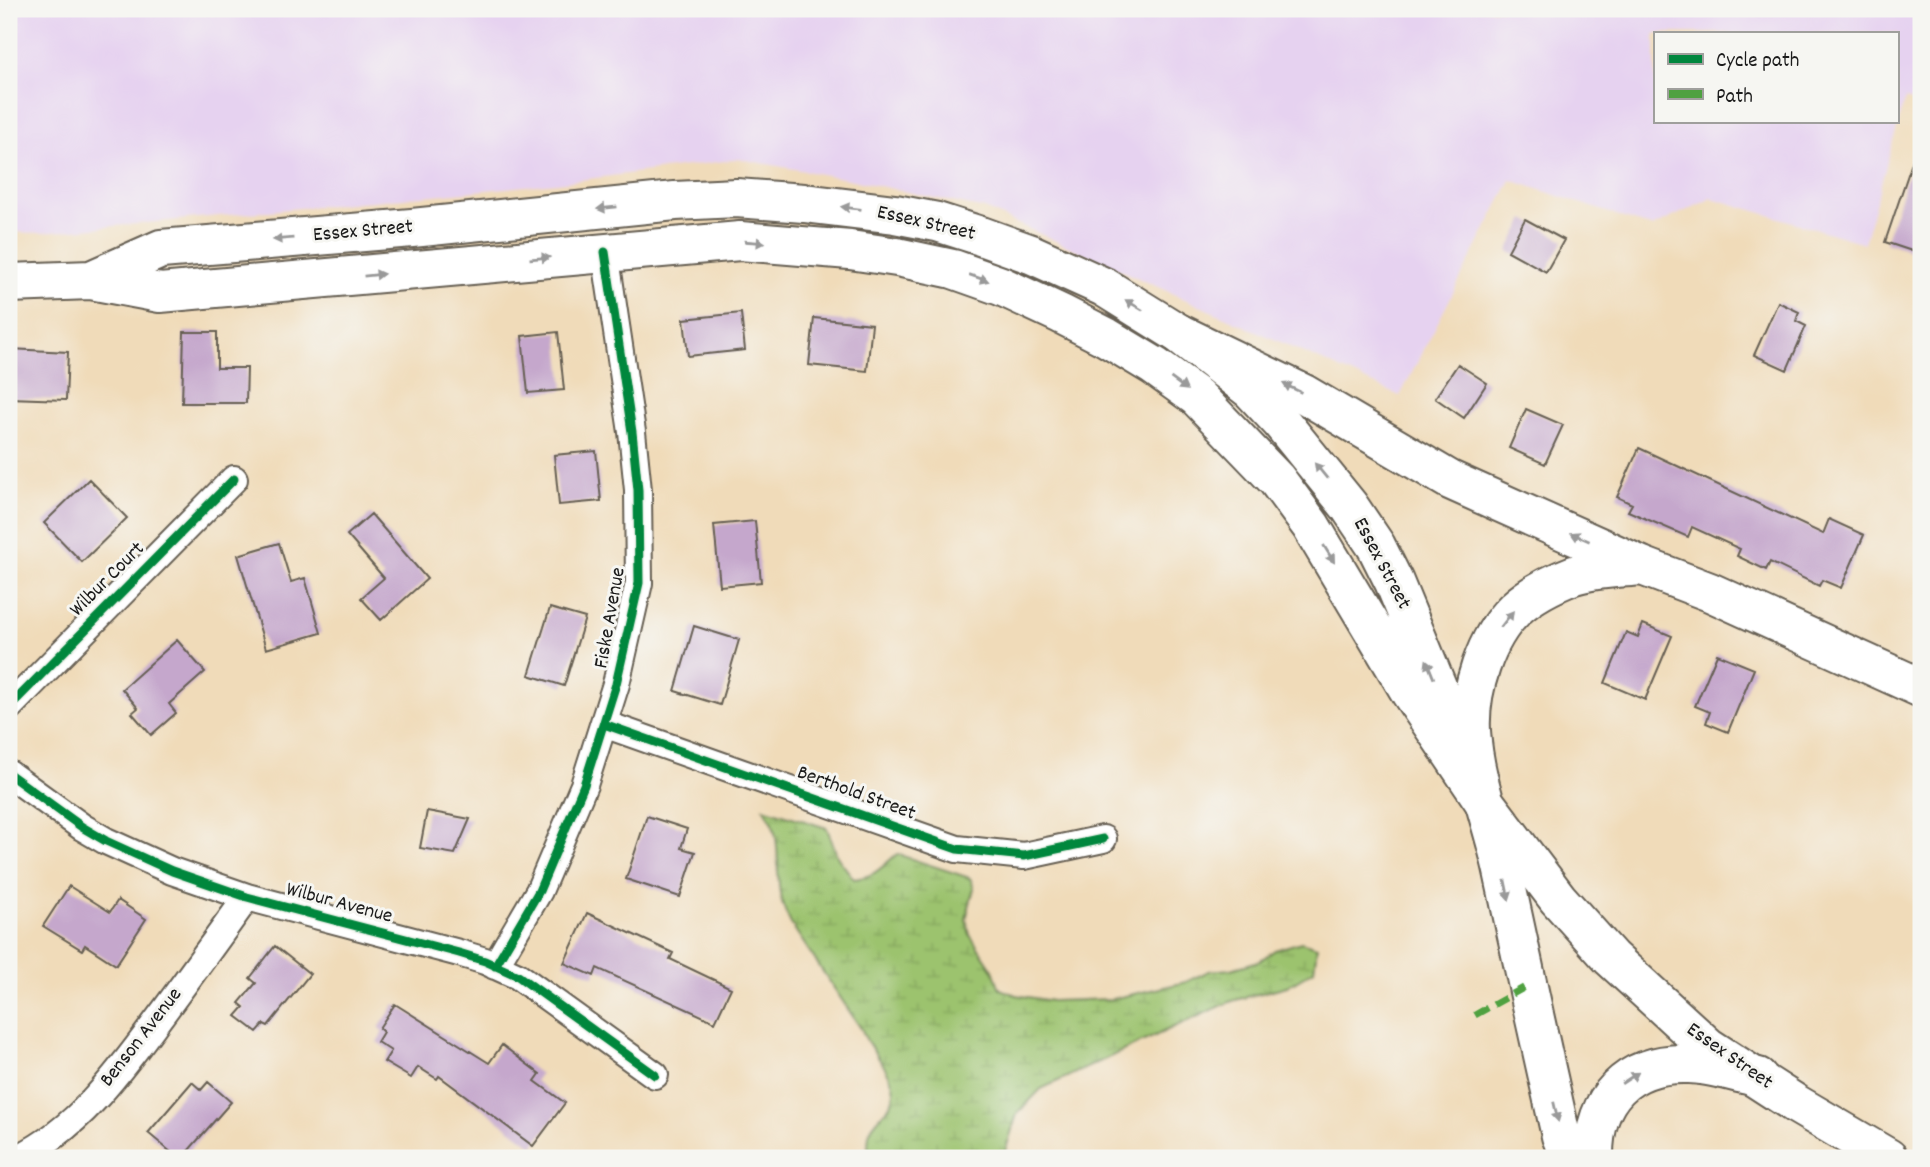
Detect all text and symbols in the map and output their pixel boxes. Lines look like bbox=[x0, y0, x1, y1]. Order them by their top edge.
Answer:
legend bbox=[1654, 32, 1898, 122]
text: Cycle path bbox=[1716, 47, 1799, 77]
text: Path bbox=[1716, 83, 1753, 113]
street label: Essex Street bbox=[874, 198, 978, 250]
one-way arrow bbox=[596, 203, 618, 214]
one-way arrow bbox=[840, 203, 862, 214]
street label: Essex Street bbox=[312, 213, 414, 251]
one-way arrow bbox=[272, 234, 294, 245]
one-way arrow bbox=[744, 237, 766, 248]
one-way arrow bbox=[530, 252, 552, 263]
one-way arrow bbox=[364, 269, 386, 280]
one-way arrow bbox=[968, 273, 989, 284]
one-way arrow bbox=[1124, 299, 1143, 311]
one-way arrow bbox=[1170, 377, 1188, 391]
one-way arrow bbox=[1282, 382, 1302, 394]
one-way arrow bbox=[1313, 463, 1328, 481]
street label: Essex Street bbox=[1344, 513, 1418, 615]
one-way arrow bbox=[1570, 531, 1590, 543]
street label: Wilbur Court bbox=[63, 535, 153, 625]
one-way arrow bbox=[1322, 544, 1335, 563]
street label: Fiske Avenue bbox=[587, 565, 635, 671]
one-way arrow bbox=[1500, 610, 1515, 628]
one-way arrow bbox=[1425, 658, 1436, 679]
street label: Berthold Street bbox=[792, 759, 920, 829]
street label: Wilbur Avenue bbox=[282, 875, 396, 933]
one-way arrow bbox=[1501, 879, 1512, 901]
street label: Benson Avenue bbox=[94, 982, 190, 1094]
street label: Essex Street bbox=[1679, 1016, 1779, 1098]
one-way arrow bbox=[1621, 1071, 1639, 1085]
one-way arrow bbox=[1551, 1101, 1562, 1123]

